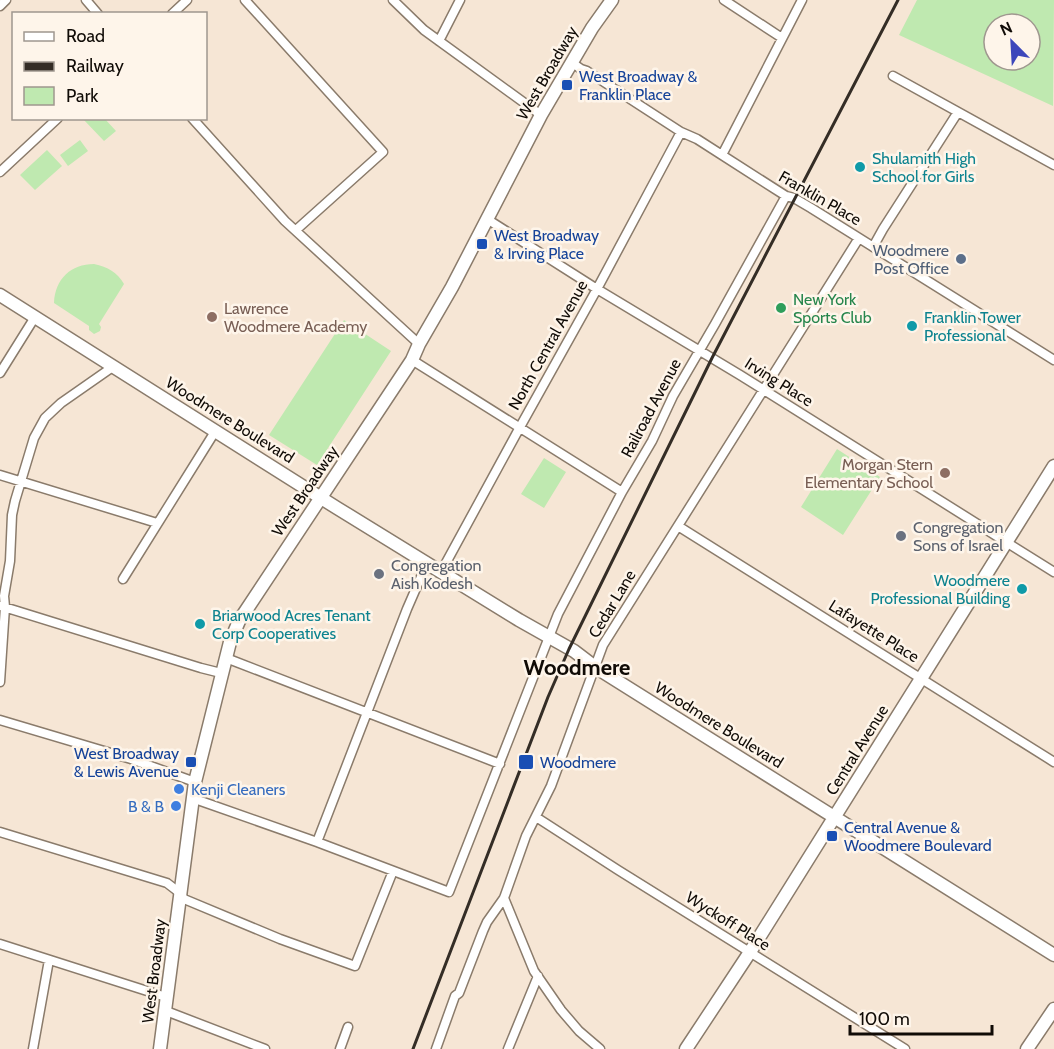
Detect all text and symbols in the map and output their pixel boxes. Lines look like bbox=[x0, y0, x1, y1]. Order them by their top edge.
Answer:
legend bbox=[12, 12, 207, 120]
north arrow bbox=[982, 12, 1042, 72]
text: N bbox=[997, 18, 1015, 40]
street label: West Broadway bbox=[513, 23, 581, 123]
text: Road bbox=[66, 25, 105, 47]
text: Railway bbox=[66, 55, 124, 77]
place label: West Broadway & Franklin Place bbox=[579, 67, 698, 104]
marker: West Broadway & Franklin Place bbox=[560, 78, 574, 92]
text: Park bbox=[66, 85, 99, 107]
place label: Shulamith High School for Girls bbox=[872, 149, 976, 186]
marker: Shulamith High School for Girls bbox=[853, 160, 867, 174]
street label: Franklin Place bbox=[775, 167, 865, 229]
place label: West Broadway & Irving Place bbox=[494, 226, 599, 263]
marker: West Broadway & Irving Place bbox=[475, 237, 489, 251]
place label: Woodmere Post Office bbox=[873, 241, 949, 278]
marker: Woodmere Post Office bbox=[954, 252, 968, 266]
street label: North Central Avenue bbox=[504, 277, 592, 413]
place label: New York Sports Club bbox=[793, 290, 872, 327]
place label: Lawrence Woodmere Academy bbox=[224, 299, 367, 336]
marker: New York Sports Club bbox=[774, 301, 788, 315]
place label: Franklin Tower Professional bbox=[924, 308, 1022, 345]
marker: Lawrence Woodmere Academy bbox=[205, 310, 219, 324]
marker: Franklin Tower Professional bbox=[905, 319, 919, 333]
street label: Irving Place bbox=[741, 354, 817, 410]
street label: Railroad Avenue bbox=[617, 355, 685, 461]
street label: Woodmere Boulevard bbox=[162, 373, 298, 467]
street label: West Broadway bbox=[268, 442, 342, 540]
place label: Morgan Stern Elementary School bbox=[805, 455, 933, 492]
marker: Morgan Stern Elementary School bbox=[938, 466, 952, 480]
place label: Congregation Sons of Israel bbox=[913, 518, 1003, 555]
marker: Congregation Sons of Israel bbox=[894, 529, 908, 543]
place label: Congregation Aish Kodesh bbox=[391, 556, 481, 593]
marker: Congregation Aish Kodesh bbox=[372, 567, 386, 581]
street label: Cedar Lane bbox=[584, 567, 640, 641]
place label: Woodmere Professional Building bbox=[871, 571, 1011, 608]
marker: Woodmere Professional Building bbox=[1015, 582, 1029, 596]
street label: Lafayette Place bbox=[825, 596, 923, 666]
place label: Briarwood Acres Tenant Corp Cooperatives bbox=[212, 606, 371, 643]
marker: Briarwood Acres Tenant Corp Cooperatives bbox=[193, 617, 207, 631]
district label: Woodmere bbox=[524, 654, 630, 681]
street label: Woodmere Boulevard bbox=[651, 678, 787, 772]
street label: Central Avenue bbox=[822, 701, 892, 799]
place label: West Broadway & Lewis Avenue bbox=[74, 744, 179, 781]
marker: Woodmere bbox=[517, 753, 535, 771]
place label: Woodmere bbox=[540, 753, 616, 772]
marker: West Broadway & Lewis Avenue bbox=[184, 755, 198, 769]
place label: Kenji Cleaners bbox=[191, 780, 286, 799]
marker: Kenji Cleaners bbox=[172, 782, 186, 796]
place label: B & B bbox=[128, 797, 164, 816]
marker: B & B bbox=[169, 799, 183, 813]
place label: Central Avenue & Woodmere Boulevard bbox=[844, 818, 992, 855]
marker: Central Avenue & Woodmere Boulevard bbox=[825, 829, 839, 843]
street label: Wyckoff Place bbox=[682, 888, 774, 954]
street label: West Broadway bbox=[138, 918, 170, 1024]
scale bar bbox=[850, 998, 992, 1036]
text: 100 m bbox=[859, 1008, 910, 1030]

